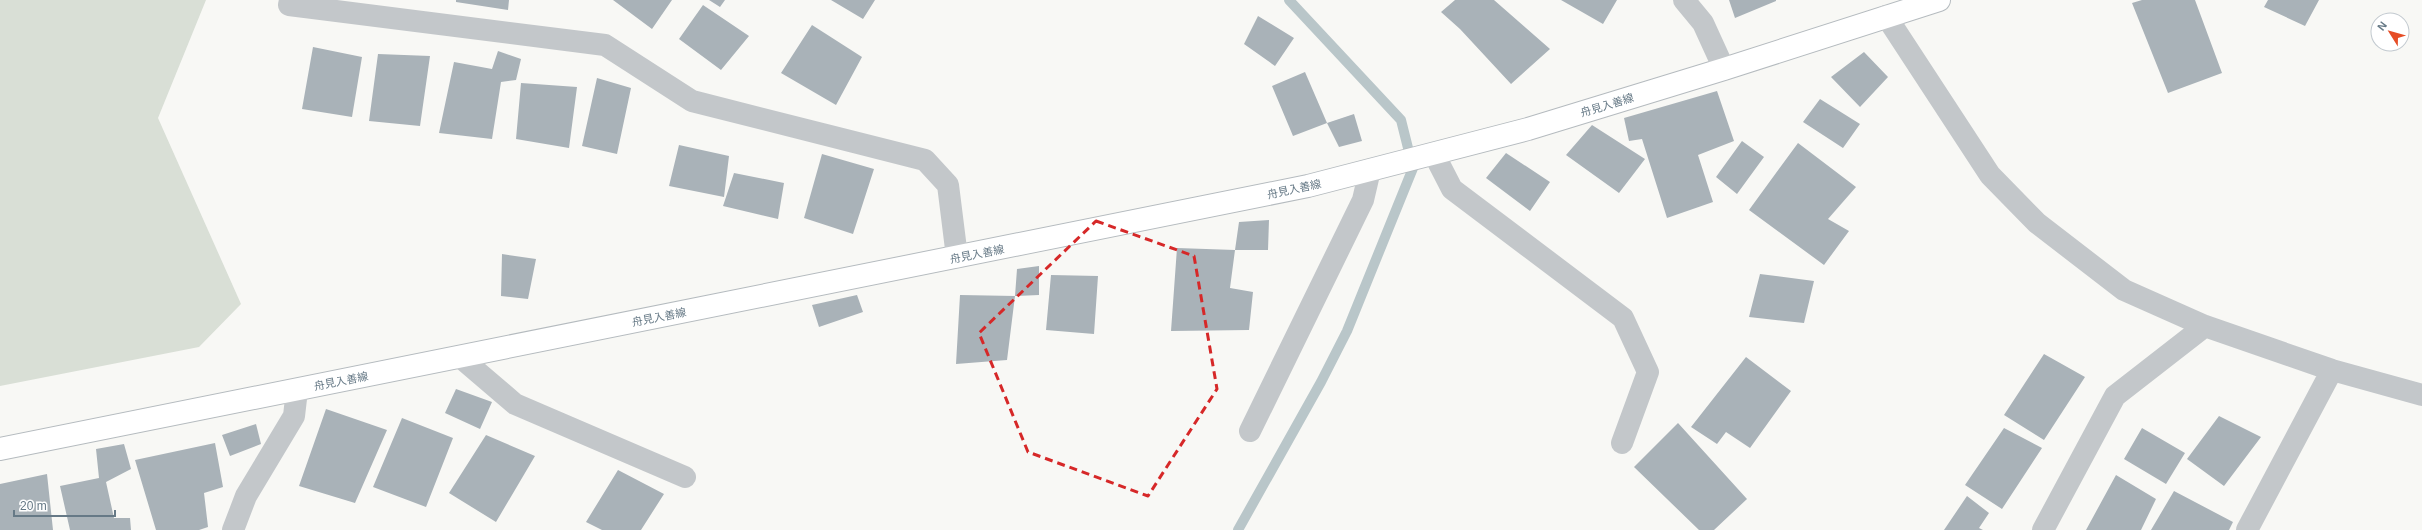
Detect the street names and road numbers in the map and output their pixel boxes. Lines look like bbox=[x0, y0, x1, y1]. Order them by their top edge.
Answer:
street label: 舟見入善線 bbox=[1579, 91, 1635, 119]
street label: 舟見入善線 bbox=[1266, 177, 1322, 201]
street label: 舟見入善線 bbox=[949, 243, 1005, 265]
street label: 舟見入善線 bbox=[631, 306, 687, 328]
street label: 舟見入善線 bbox=[313, 370, 369, 392]

